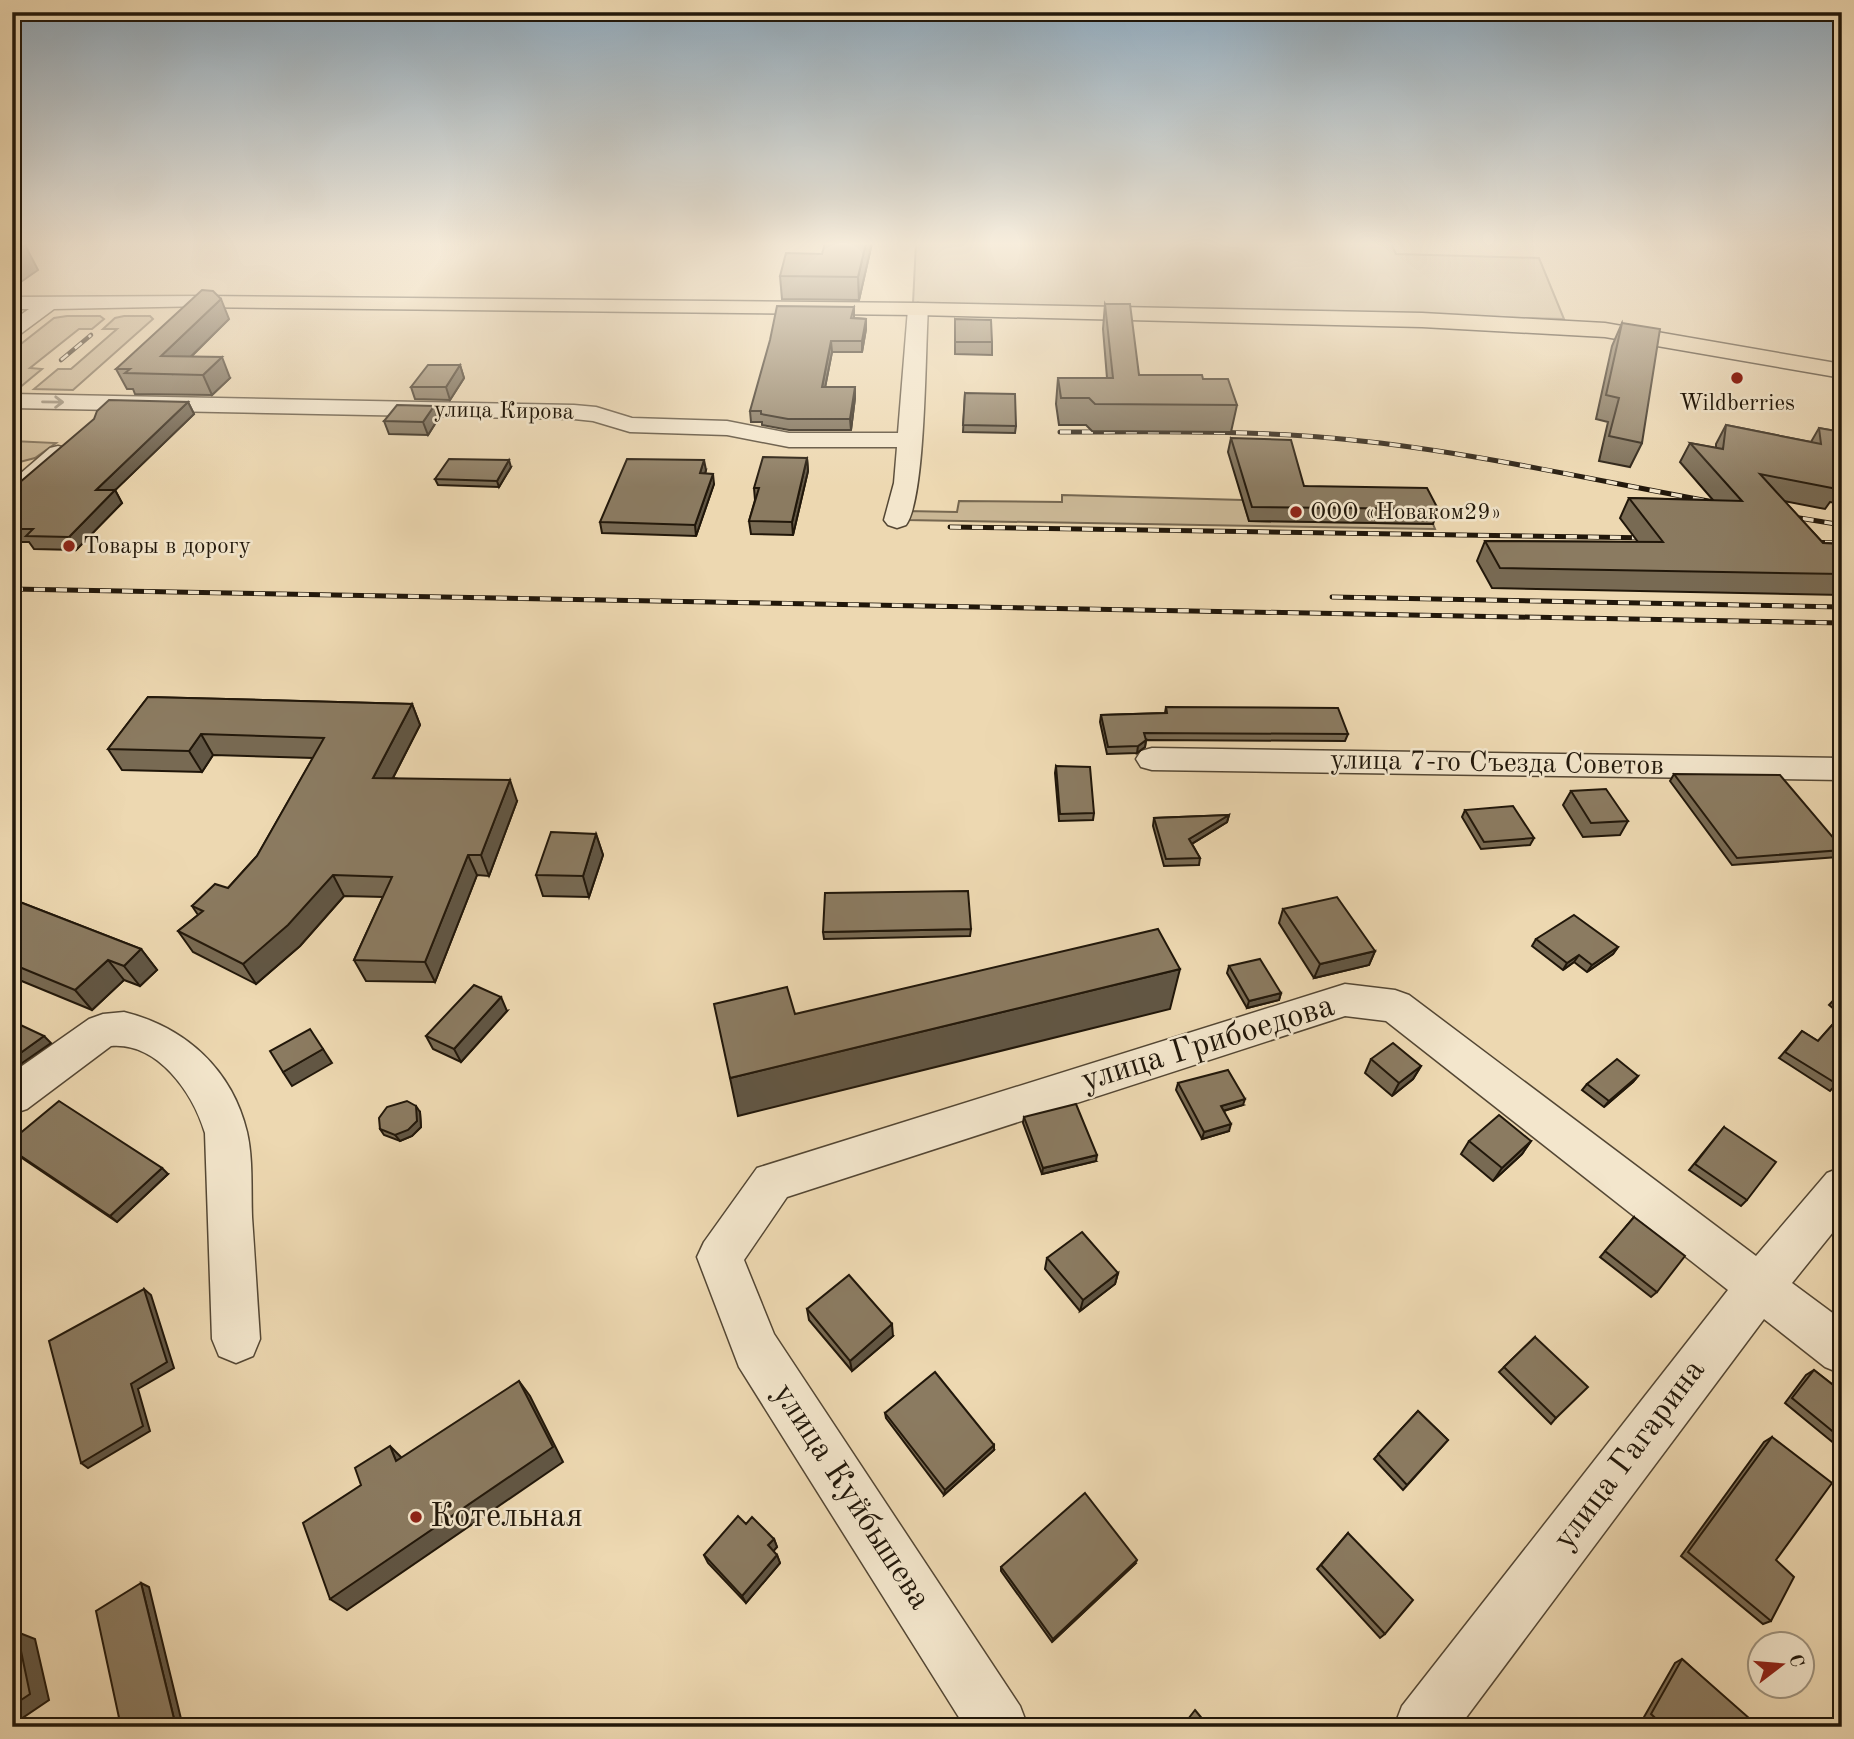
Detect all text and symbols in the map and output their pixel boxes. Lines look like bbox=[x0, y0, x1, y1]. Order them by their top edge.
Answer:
marker: Wildberries bbox=[1729, 370, 1745, 386]
place label: Wildberries bbox=[1679, 392, 1795, 415]
one-way arrow bbox=[41, 395, 64, 409]
street label: улица Кирова bbox=[434, 398, 574, 424]
place label: ООО «Новаком29» bbox=[1310, 501, 1502, 524]
marker: ООО «Новаком29» bbox=[1288, 504, 1304, 520]
place label: Товары в дорогу bbox=[83, 535, 251, 558]
marker: Товары в дорогу bbox=[61, 538, 77, 554]
street label: улица 7-го Съезда Советов bbox=[1330, 747, 1664, 781]
street label: улица Грибоедова bbox=[1078, 990, 1338, 1098]
street label: улица Гагарина bbox=[1548, 1354, 1712, 1556]
street label: улица Куйбышева bbox=[766, 1378, 936, 1616]
place label: Котельная bbox=[430, 1501, 583, 1534]
marker: Котельная bbox=[408, 1509, 424, 1525]
north arrow bbox=[1745, 1630, 1815, 1700]
text: С bbox=[1784, 1652, 1806, 1670]

